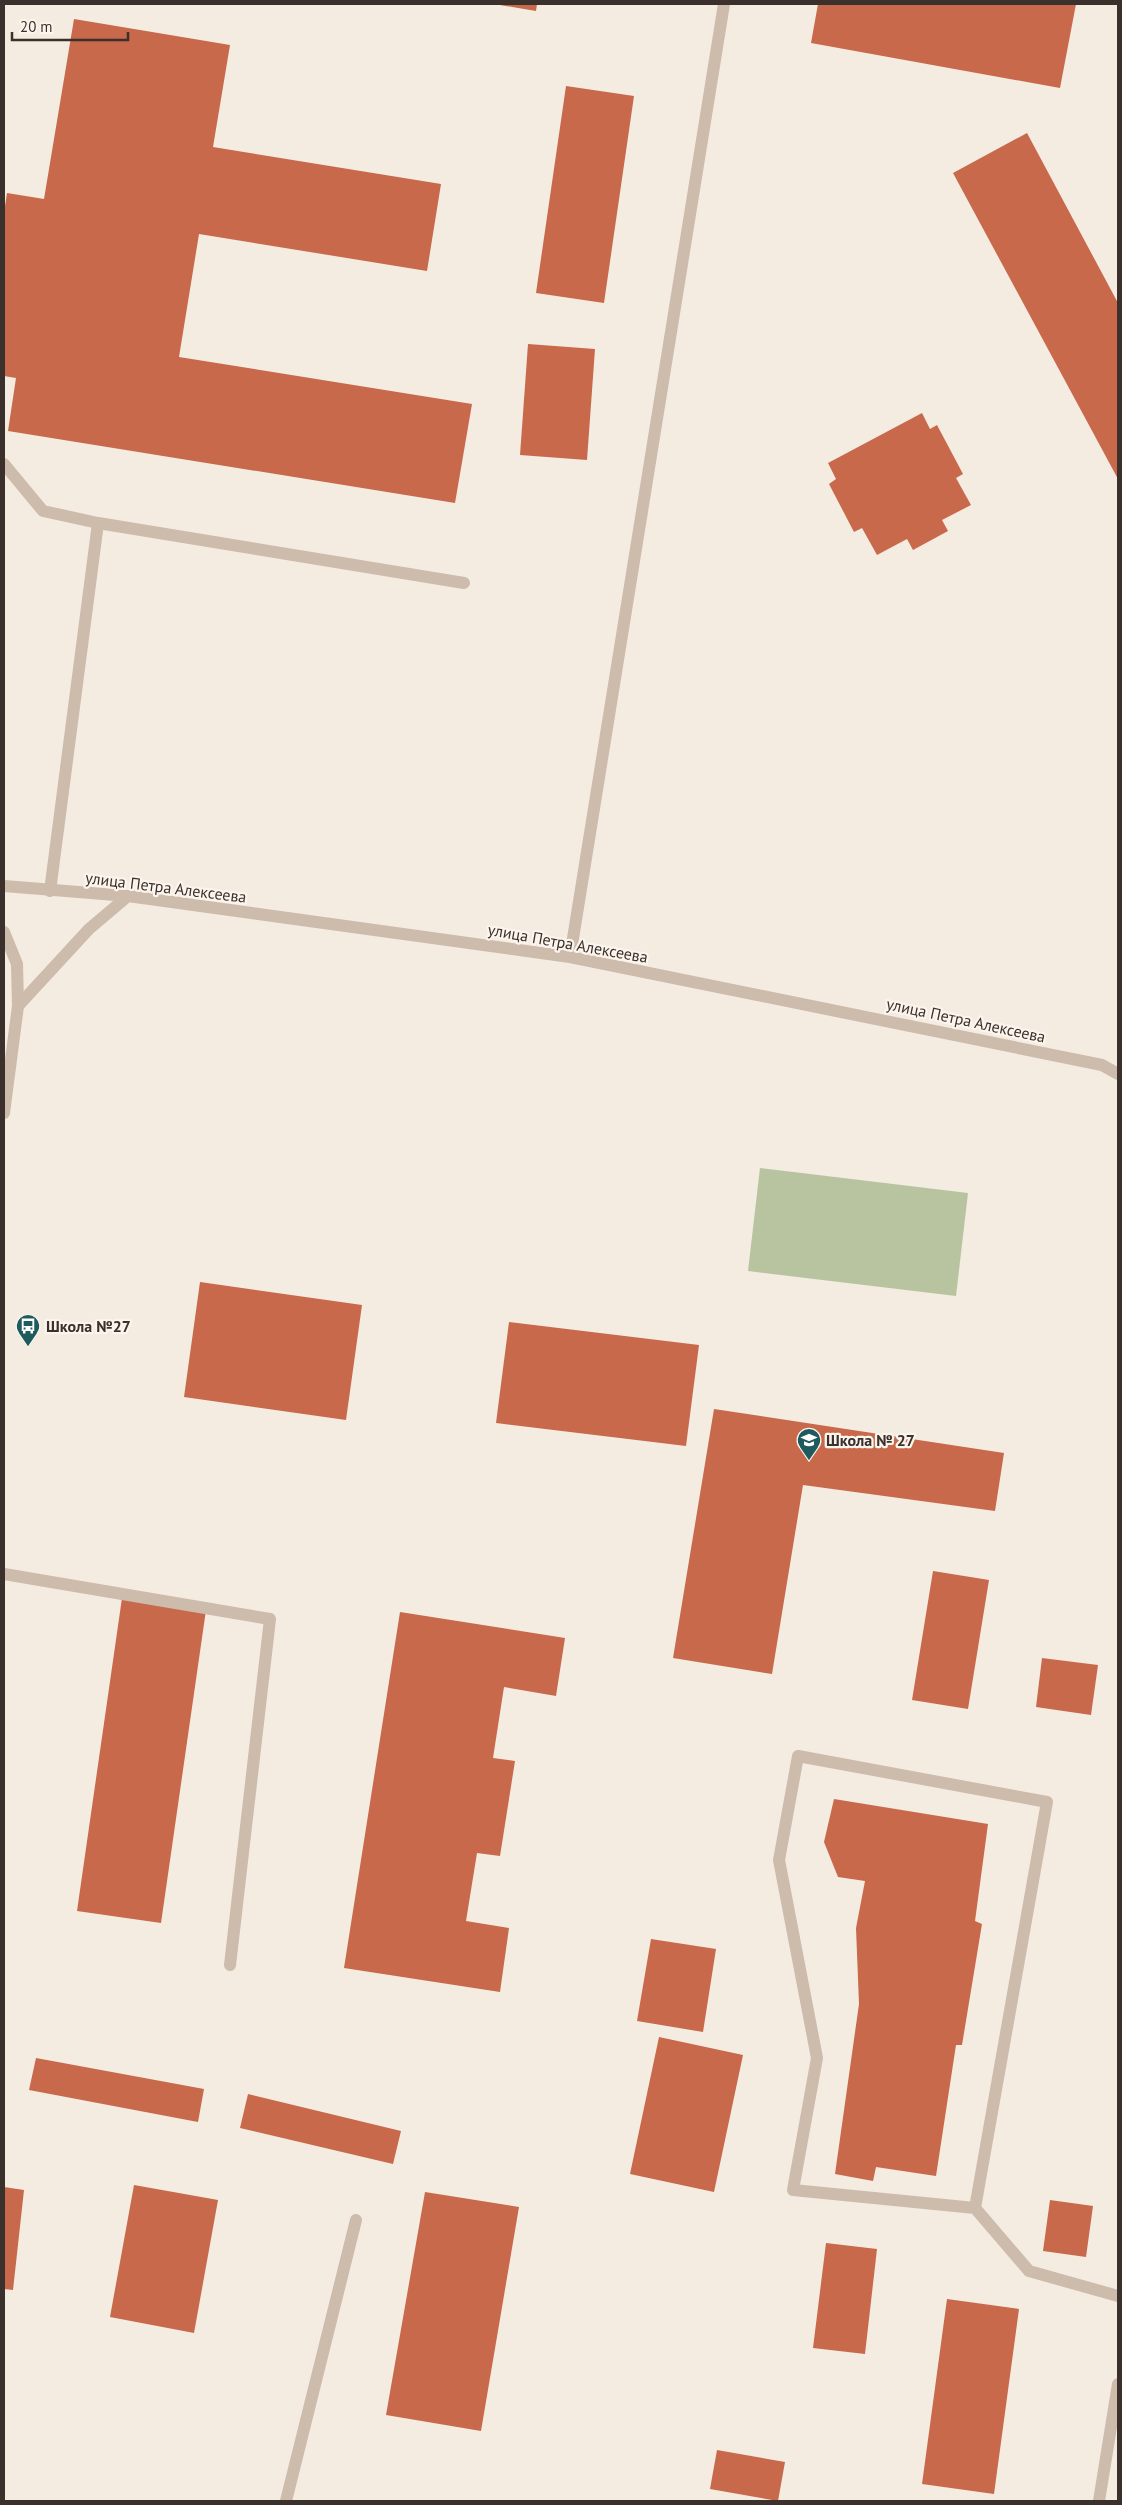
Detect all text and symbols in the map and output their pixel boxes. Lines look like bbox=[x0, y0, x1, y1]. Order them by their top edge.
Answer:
scale bar bbox=[12, 10, 129, 42]
text: 20 m bbox=[20, 17, 53, 36]
street label: улица Петра Алексеева bbox=[84, 867, 248, 907]
street label: улица Петра Алексеева bbox=[486, 919, 650, 967]
street label: улица Петра Алексеева bbox=[885, 993, 1047, 1047]
bus stop icon: Школа №27 bbox=[15, 1313, 41, 1347]
place label: Школа №27 bbox=[46, 1316, 131, 1336]
school or university icon: Школа № 27 bbox=[796, 1427, 822, 1461]
place label: Школа № 27 bbox=[826, 1430, 915, 1450]

